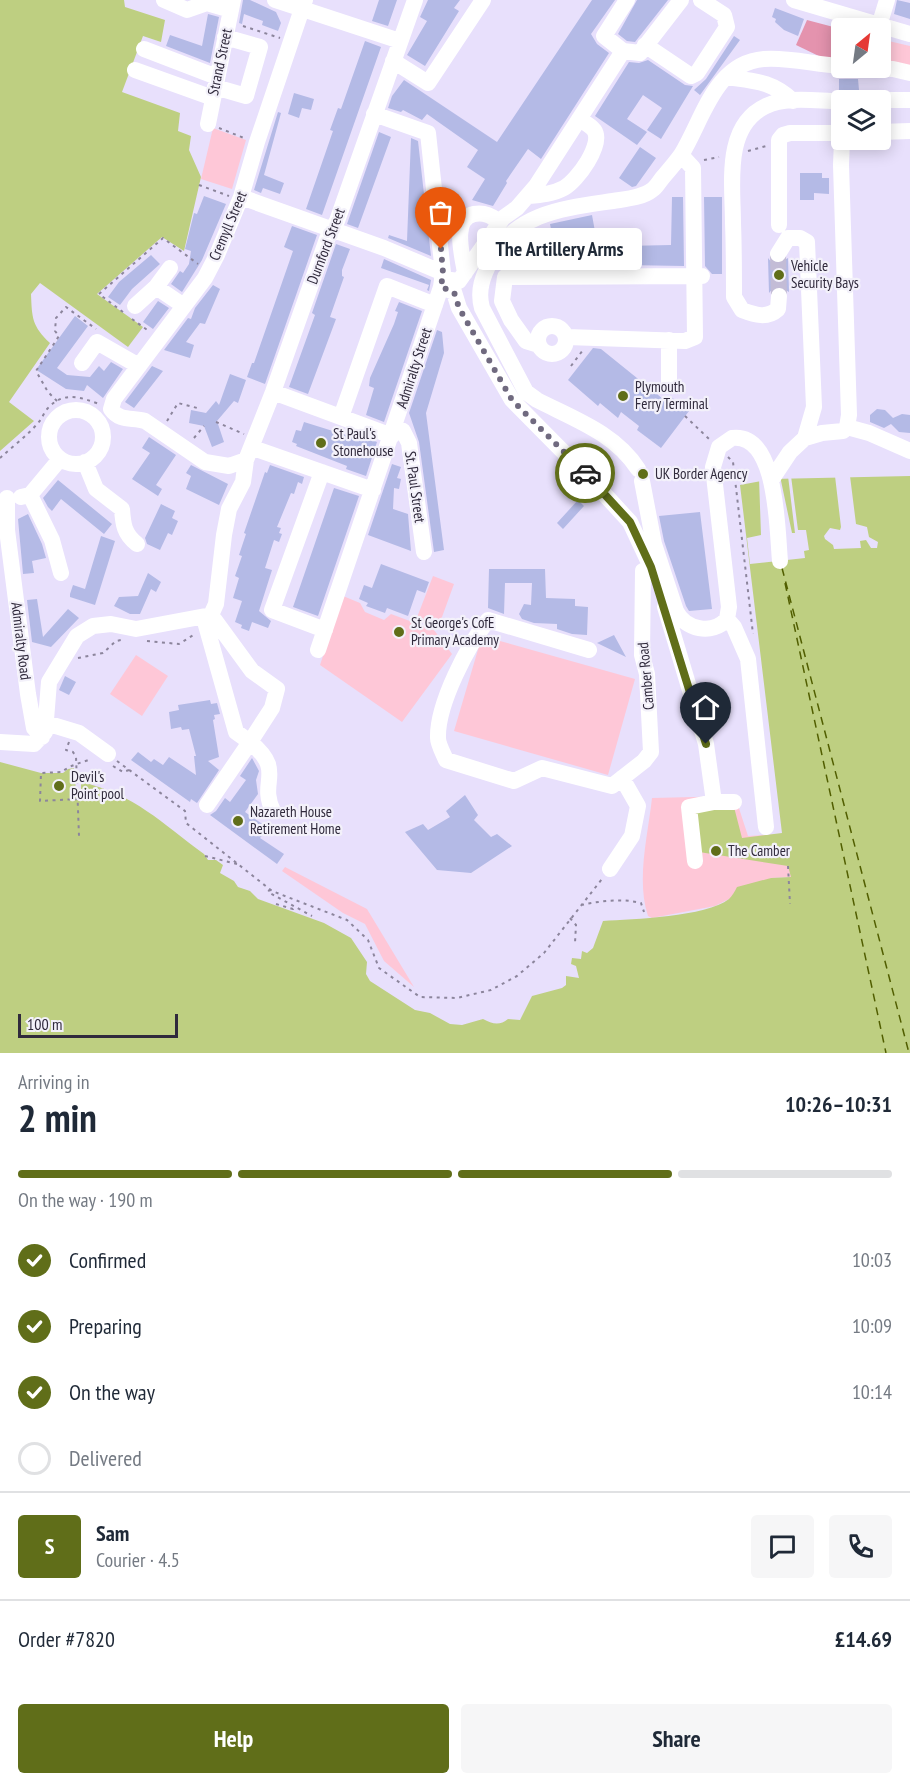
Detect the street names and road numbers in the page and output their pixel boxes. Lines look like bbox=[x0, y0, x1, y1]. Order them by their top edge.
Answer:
street label: Strand Street bbox=[203, 27, 236, 97]
street label: Cremyll Street bbox=[204, 188, 251, 263]
street label: Durnford Street bbox=[302, 205, 349, 287]
street label: Admiralty Street bbox=[392, 325, 435, 411]
street label: St. Paul Street bbox=[401, 450, 430, 524]
street label: Admiralty Road bbox=[7, 601, 36, 681]
street label: Camber Road bbox=[633, 641, 658, 711]

